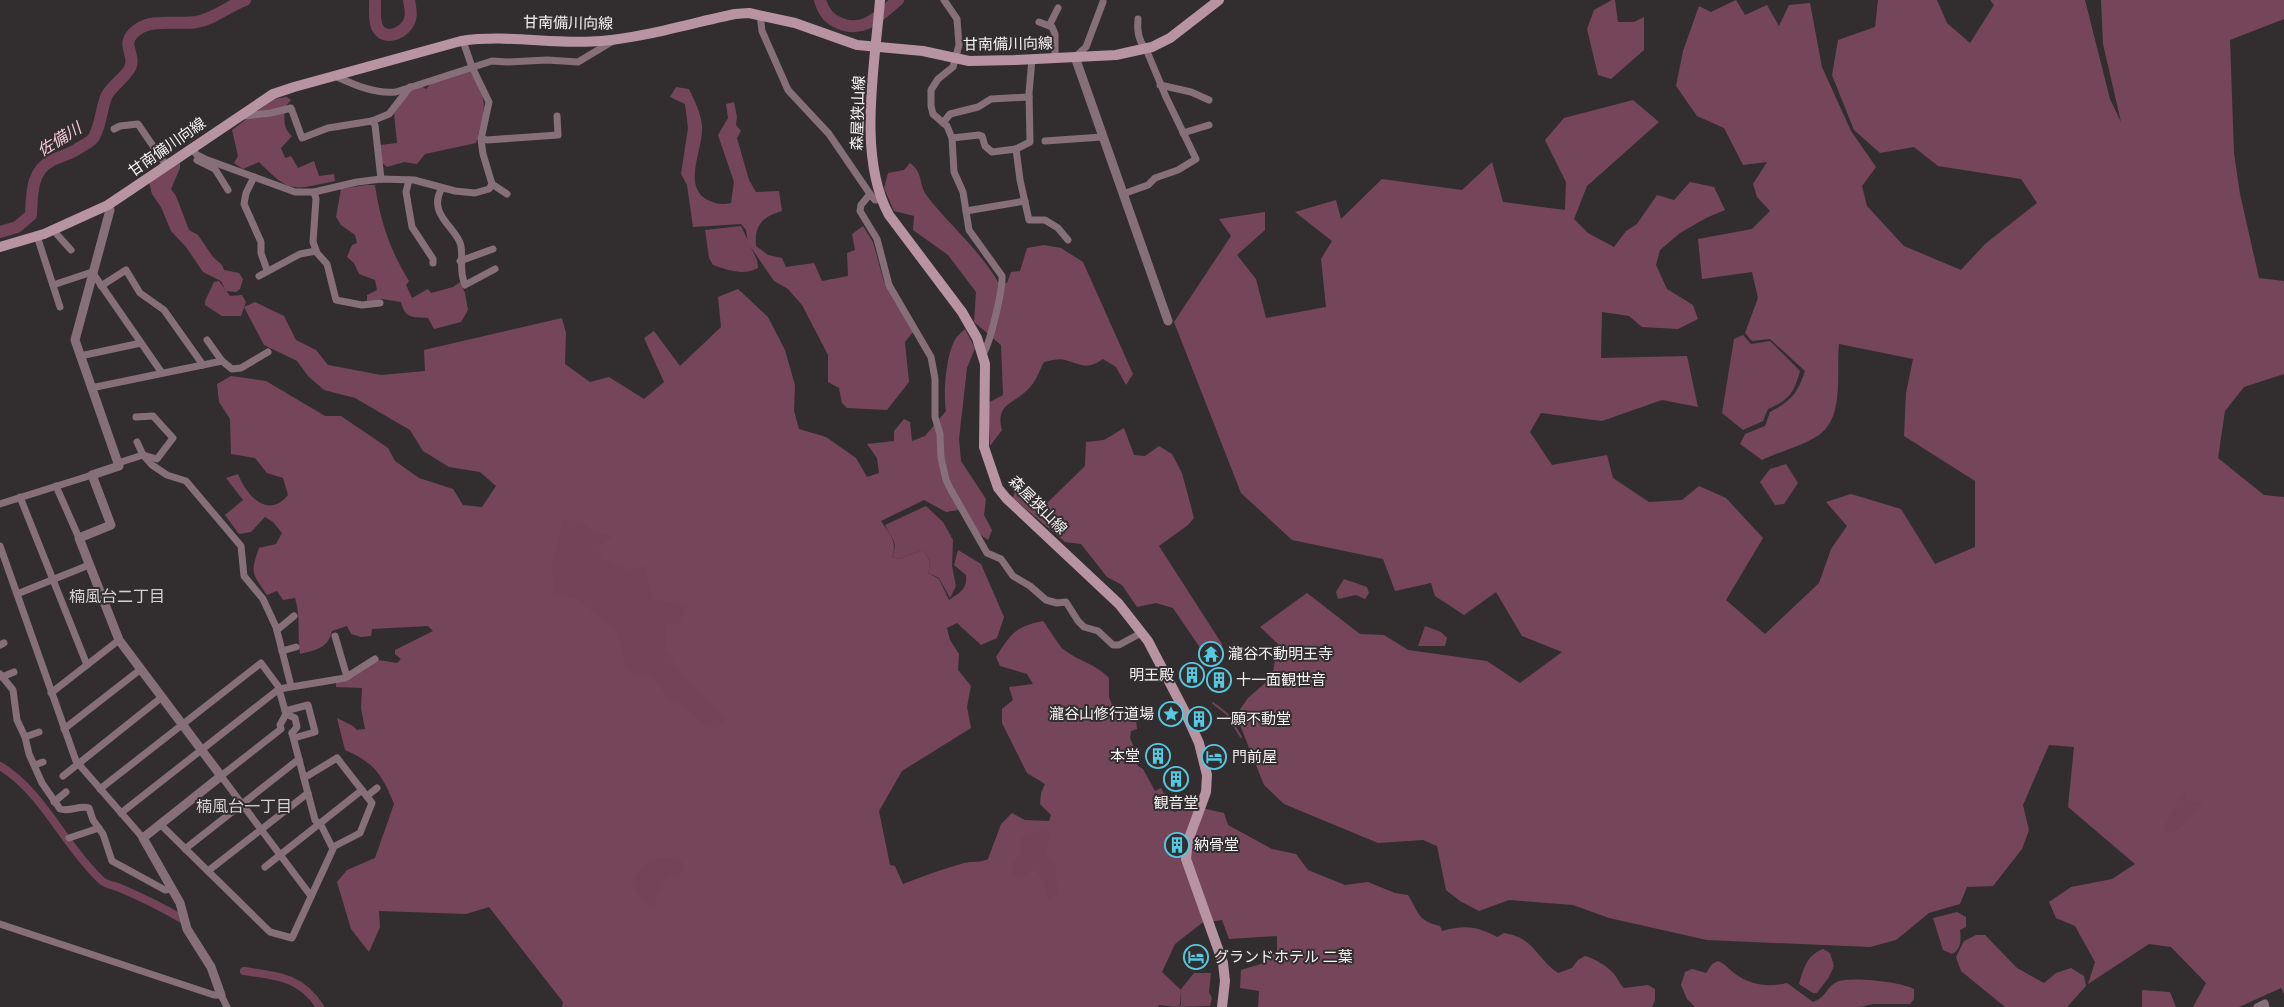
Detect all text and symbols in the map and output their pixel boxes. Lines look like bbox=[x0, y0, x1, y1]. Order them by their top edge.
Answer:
street label: 甘南備川向線 bbox=[523, 13, 613, 32]
street label: 甘南備川向線 bbox=[963, 34, 1053, 53]
street label: 森屋狭山線 bbox=[848, 75, 867, 151]
street label: 甘南備川向線 bbox=[125, 114, 208, 179]
water label: 佐備川 bbox=[34, 118, 86, 160]
street label: 森屋狭山線 bbox=[1006, 472, 1071, 537]
district label: 楠風台二丁目 bbox=[69, 587, 165, 606]
temple icon: 瀧谷不動明王寺 bbox=[1198, 641, 1224, 667]
place label: 瀧谷不動明王寺 bbox=[1228, 645, 1333, 662]
building icon: 明王殿 bbox=[1179, 662, 1205, 688]
place label: 明王殿 bbox=[1129, 666, 1174, 683]
building icon: 十一面観世音 bbox=[1206, 667, 1232, 693]
place label: 十一面観世音 bbox=[1236, 671, 1326, 688]
place icon: 瀧谷山修行道場 bbox=[1158, 701, 1184, 727]
place label: 瀧谷山修行道場 bbox=[1049, 705, 1154, 722]
building icon: 一願不動堂 bbox=[1186, 706, 1212, 732]
place label: 一願不動堂 bbox=[1216, 710, 1291, 727]
building icon: 本堂 bbox=[1145, 743, 1171, 769]
hotel icon: 門前屋 bbox=[1201, 744, 1227, 770]
place label: 本堂 bbox=[1110, 747, 1140, 764]
place label: 門前屋 bbox=[1232, 748, 1277, 765]
building icon: 観音堂 bbox=[1163, 766, 1189, 792]
place label: 観音堂 bbox=[1153, 794, 1199, 811]
district label: 楠風台一丁目 bbox=[196, 797, 292, 816]
building icon: 納骨堂 bbox=[1164, 832, 1190, 858]
place label: 納骨堂 bbox=[1194, 836, 1239, 853]
hotel icon: グランドホテル 二葉 bbox=[1183, 944, 1209, 970]
place label: グランドホテル 二葉 bbox=[1214, 948, 1353, 965]

